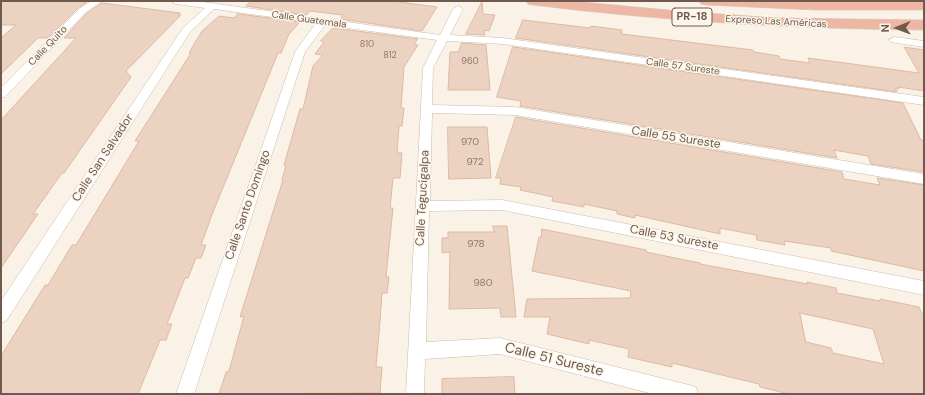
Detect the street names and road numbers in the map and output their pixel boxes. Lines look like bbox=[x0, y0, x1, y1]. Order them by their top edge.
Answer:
road number: PR-18 bbox=[672, 8, 712, 26]
street label: Calle Guatemala bbox=[271, 9, 347, 31]
street label: Expreso Las Américas bbox=[725, 13, 827, 31]
street label: Calle Quito bbox=[26, 23, 70, 69]
street label: Calle 57 Sureste bbox=[645, 56, 721, 78]
street label: Calle San Salvador bbox=[69, 111, 137, 205]
street label: Calle 55 Sureste bbox=[630, 124, 722, 152]
street label: Calle Santo Domingo bbox=[222, 148, 274, 262]
street label: Calle Tegucigalpa bbox=[413, 150, 433, 246]
street label: Calle 53 Sureste bbox=[628, 222, 720, 254]
street label: Calle 51 Sureste bbox=[503, 340, 605, 380]

